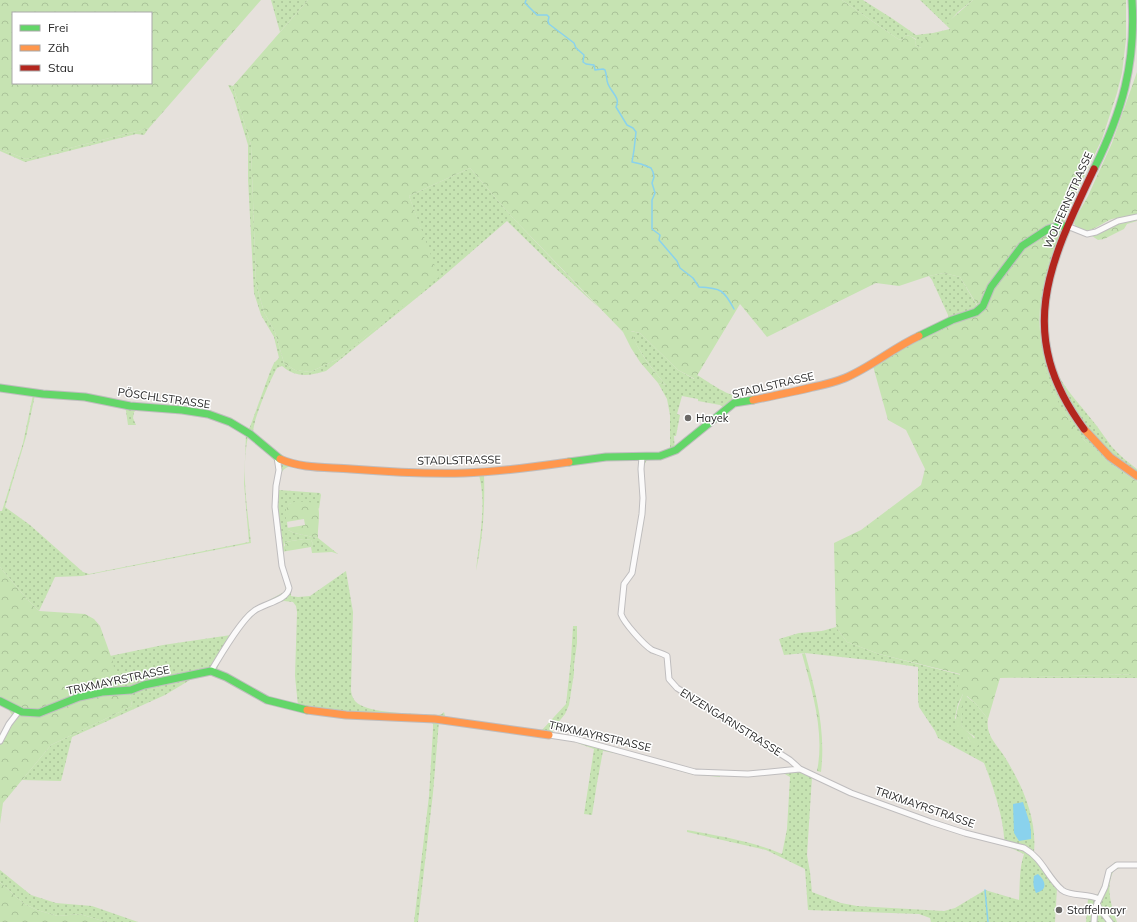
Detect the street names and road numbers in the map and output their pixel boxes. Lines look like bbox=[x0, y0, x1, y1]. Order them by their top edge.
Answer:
street label: WOLFERNSTRASSE bbox=[1040, 150, 1096, 250]
street label: STADLSTRASSE bbox=[731, 369, 815, 401]
street label: PÖSCHLSTRASSE bbox=[117, 385, 211, 411]
street label: STADLSTRASSE bbox=[417, 452, 501, 468]
street label: TRIXMAYRSTRASSE bbox=[65, 662, 171, 698]
street label: ENZENGARNSTRASSE bbox=[678, 685, 784, 759]
street label: TRIXMAYRSTRASSE bbox=[547, 717, 653, 755]
street label: TRIXMAYRSTRASSE bbox=[873, 783, 977, 831]

